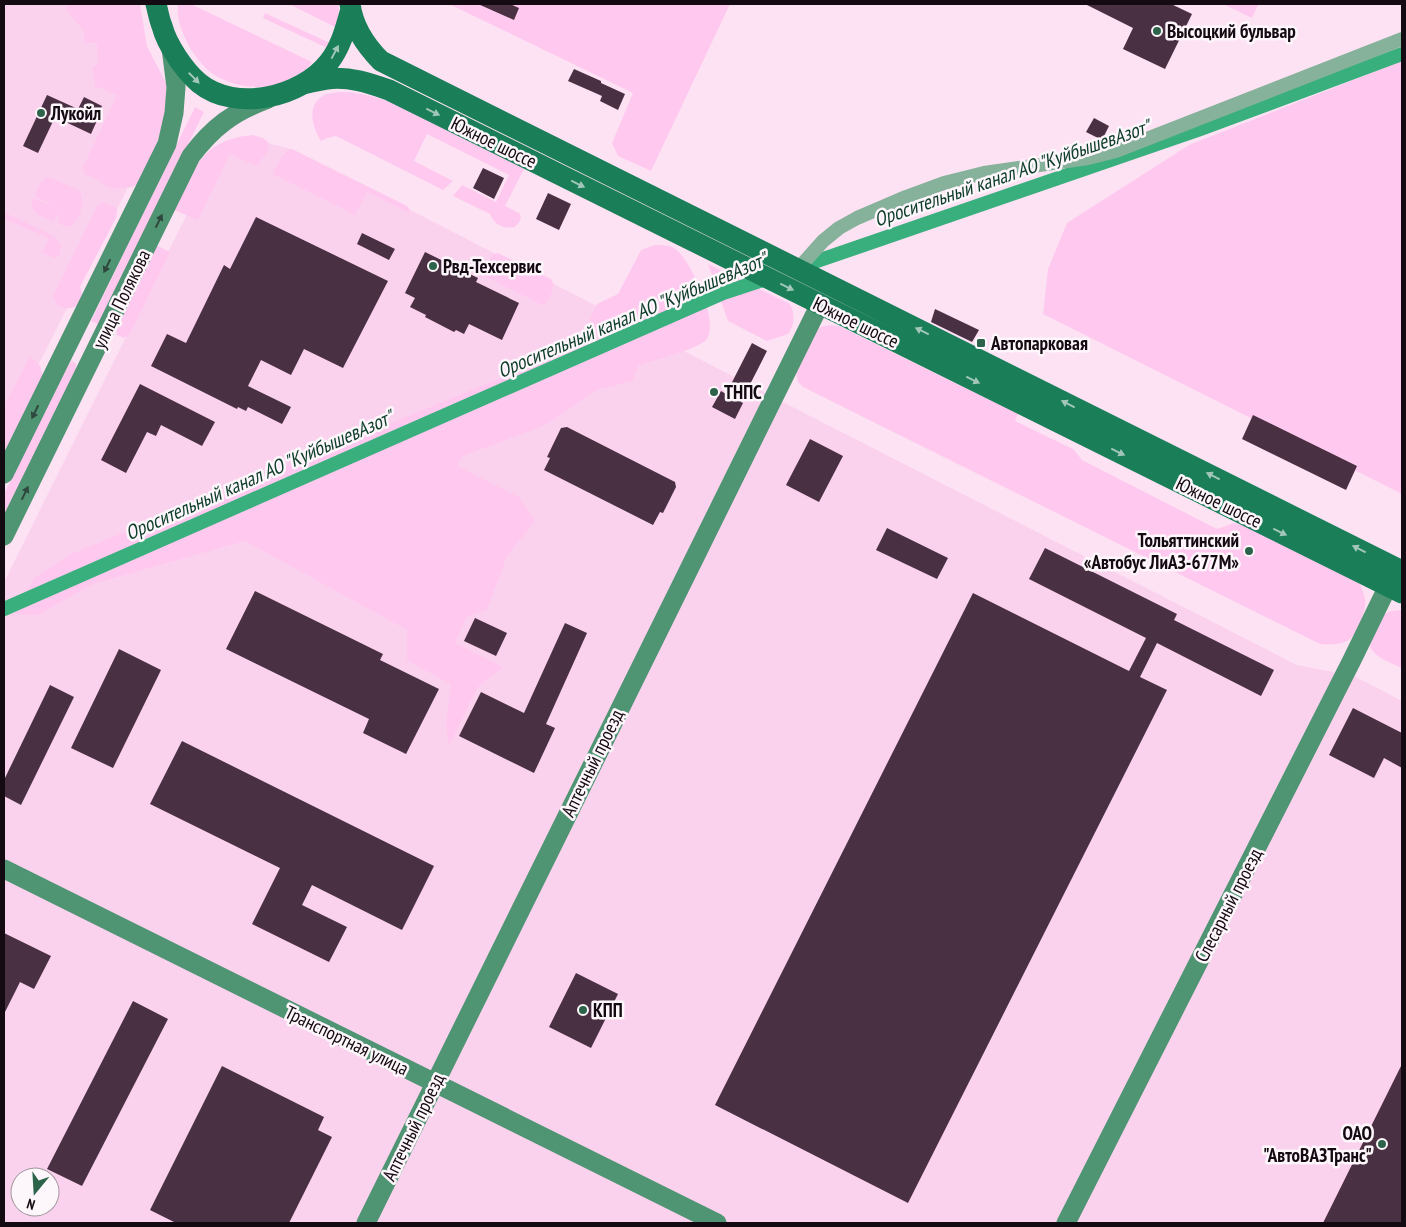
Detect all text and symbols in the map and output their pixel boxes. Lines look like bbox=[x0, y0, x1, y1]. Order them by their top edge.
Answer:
place label: Высоцкий бульвар bbox=[1167, 19, 1296, 43]
marker: Высоцкий бульвар bbox=[1151, 25, 1163, 37]
one-way arrow bbox=[331, 45, 339, 59]
one-way arrow bbox=[188, 72, 200, 84]
place label: Лукойл bbox=[50, 101, 101, 125]
marker: Лукойл bbox=[35, 107, 47, 119]
one-way arrow bbox=[426, 108, 440, 116]
street label: Южное шоссе bbox=[447, 111, 541, 173]
water label: Оросительный канал АО "КуйбышевАзот" bbox=[871, 112, 1157, 233]
one-way arrow bbox=[571, 180, 586, 188]
one-way arrow bbox=[155, 214, 163, 228]
water label: Оросительный канал АО "КуйбышевАзот" bbox=[493, 245, 774, 384]
street label: улица Полякова bbox=[87, 246, 155, 352]
place label: Рвд-Техсервис bbox=[443, 254, 542, 278]
one-way arrow bbox=[103, 259, 111, 273]
marker: Рвд-Техсервис bbox=[427, 260, 439, 272]
one-way arrow bbox=[780, 283, 794, 291]
street label: Южное шоссе bbox=[809, 291, 903, 353]
one-way arrow bbox=[915, 327, 930, 335]
place label: Автопарковая bbox=[990, 331, 1088, 355]
marker: Автопарковая bbox=[975, 337, 987, 349]
one-way arrow bbox=[966, 376, 980, 384]
place label: ТНПС bbox=[724, 380, 762, 404]
marker: ТНПС bbox=[708, 386, 720, 398]
one-way arrow bbox=[1061, 400, 1075, 408]
water label: Оросительный канал АО "КуйбышевАзот" bbox=[121, 403, 400, 546]
one-way arrow bbox=[30, 404, 39, 419]
one-way arrow bbox=[1111, 448, 1126, 456]
street label: Южное шоссе bbox=[1172, 471, 1266, 533]
one-way arrow bbox=[1206, 472, 1220, 480]
one-way arrow bbox=[21, 485, 29, 500]
place label: Тольяттинский «Автобус ЛиАЗ-677М» bbox=[1084, 528, 1239, 574]
one-way arrow bbox=[1272, 528, 1287, 536]
marker: Тольяттинский «Автобус ЛиАЗ-677М» bbox=[1243, 545, 1255, 557]
one-way arrow bbox=[1351, 545, 1366, 553]
street label: Аптечный проезд bbox=[556, 705, 629, 821]
street label: Слесарный проезд bbox=[1189, 844, 1267, 966]
place label: КПП bbox=[593, 998, 623, 1022]
street label: Транспортная улица bbox=[281, 1000, 413, 1080]
marker: КПП bbox=[577, 1004, 589, 1016]
street label: Аптечный проезд bbox=[377, 1069, 450, 1185]
place label: ОАО "АвтоВАЗТранс" bbox=[1263, 1121, 1372, 1167]
marker: ОАО "АвтоВАЗТранс" bbox=[1376, 1138, 1388, 1150]
north arrow bbox=[10, 1167, 60, 1217]
text: N bbox=[25, 1195, 37, 1214]

